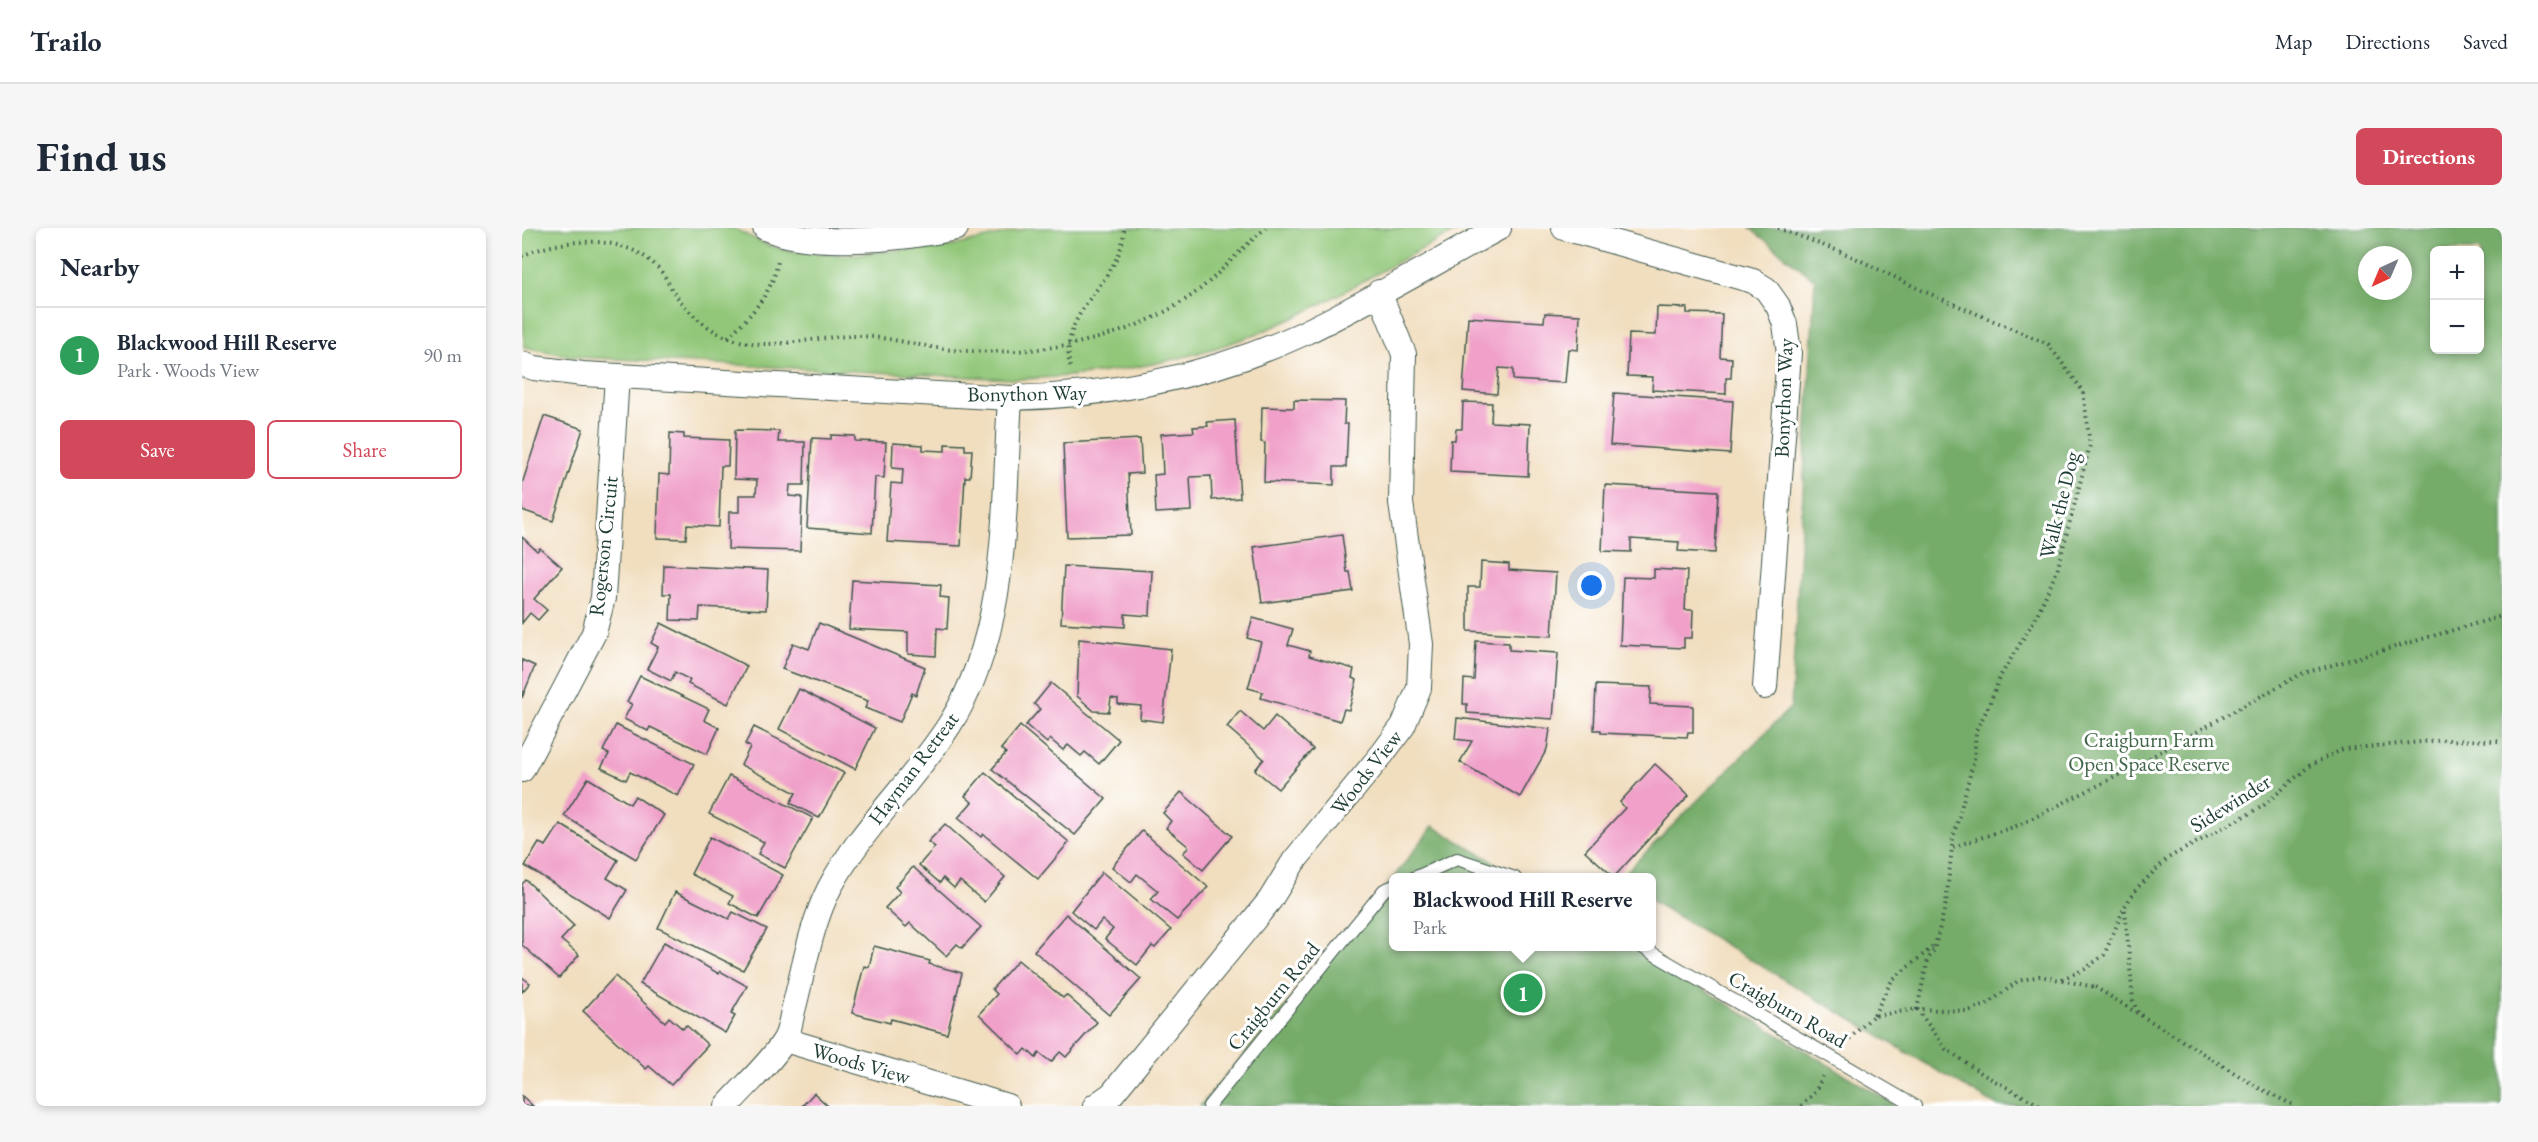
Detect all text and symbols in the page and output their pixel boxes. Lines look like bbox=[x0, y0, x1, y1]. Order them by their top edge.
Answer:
text: Trailo bbox=[30, 23, 102, 59]
text: Map bbox=[2275, 28, 2312, 55]
text: Directions bbox=[2345, 28, 2430, 55]
text: Saved bbox=[2463, 28, 2508, 55]
button: Directions bbox=[2356, 128, 2502, 185]
text: Find us bbox=[36, 129, 167, 184]
north arrow bbox=[2358, 246, 2412, 300]
map controls bbox=[2430, 246, 2484, 354]
button: + bbox=[2430, 246, 2484, 300]
text: Nearby bbox=[60, 250, 140, 284]
button: − bbox=[2430, 300, 2484, 354]
text: Blackwood Hill Reserve bbox=[117, 328, 337, 357]
street label: Bonython Way bbox=[1767, 337, 1799, 458]
text: 1 bbox=[74, 342, 85, 368]
text: 90 m bbox=[423, 342, 462, 368]
text: Park · Woods View bbox=[117, 357, 259, 383]
street label: Bonython Way bbox=[967, 378, 1088, 408]
button: Save bbox=[60, 420, 255, 479]
button: Share bbox=[267, 420, 462, 479]
street label: Walk the Dog bbox=[2033, 448, 2086, 562]
street label: Rogerson Circuit bbox=[582, 474, 624, 617]
your location bbox=[1577, 571, 1606, 600]
street label: Hayman Retreat bbox=[862, 706, 964, 830]
street label: Woods View bbox=[1324, 723, 1408, 820]
park label: Craigburn Farm Open Space Reserve bbox=[2068, 726, 2230, 777]
street label: Sidewinder bbox=[2185, 768, 2275, 838]
popup bbox=[1389, 873, 1656, 951]
text: Blackwood Hill Reserve bbox=[1413, 885, 1632, 914]
text: Park bbox=[1413, 914, 1447, 940]
street label: Craigburn Road bbox=[1221, 936, 1325, 1056]
street label: Craigburn Road bbox=[1724, 964, 1853, 1054]
pin: 1 bbox=[1504, 970, 1542, 1016]
street label: Woods View bbox=[809, 1036, 914, 1090]

